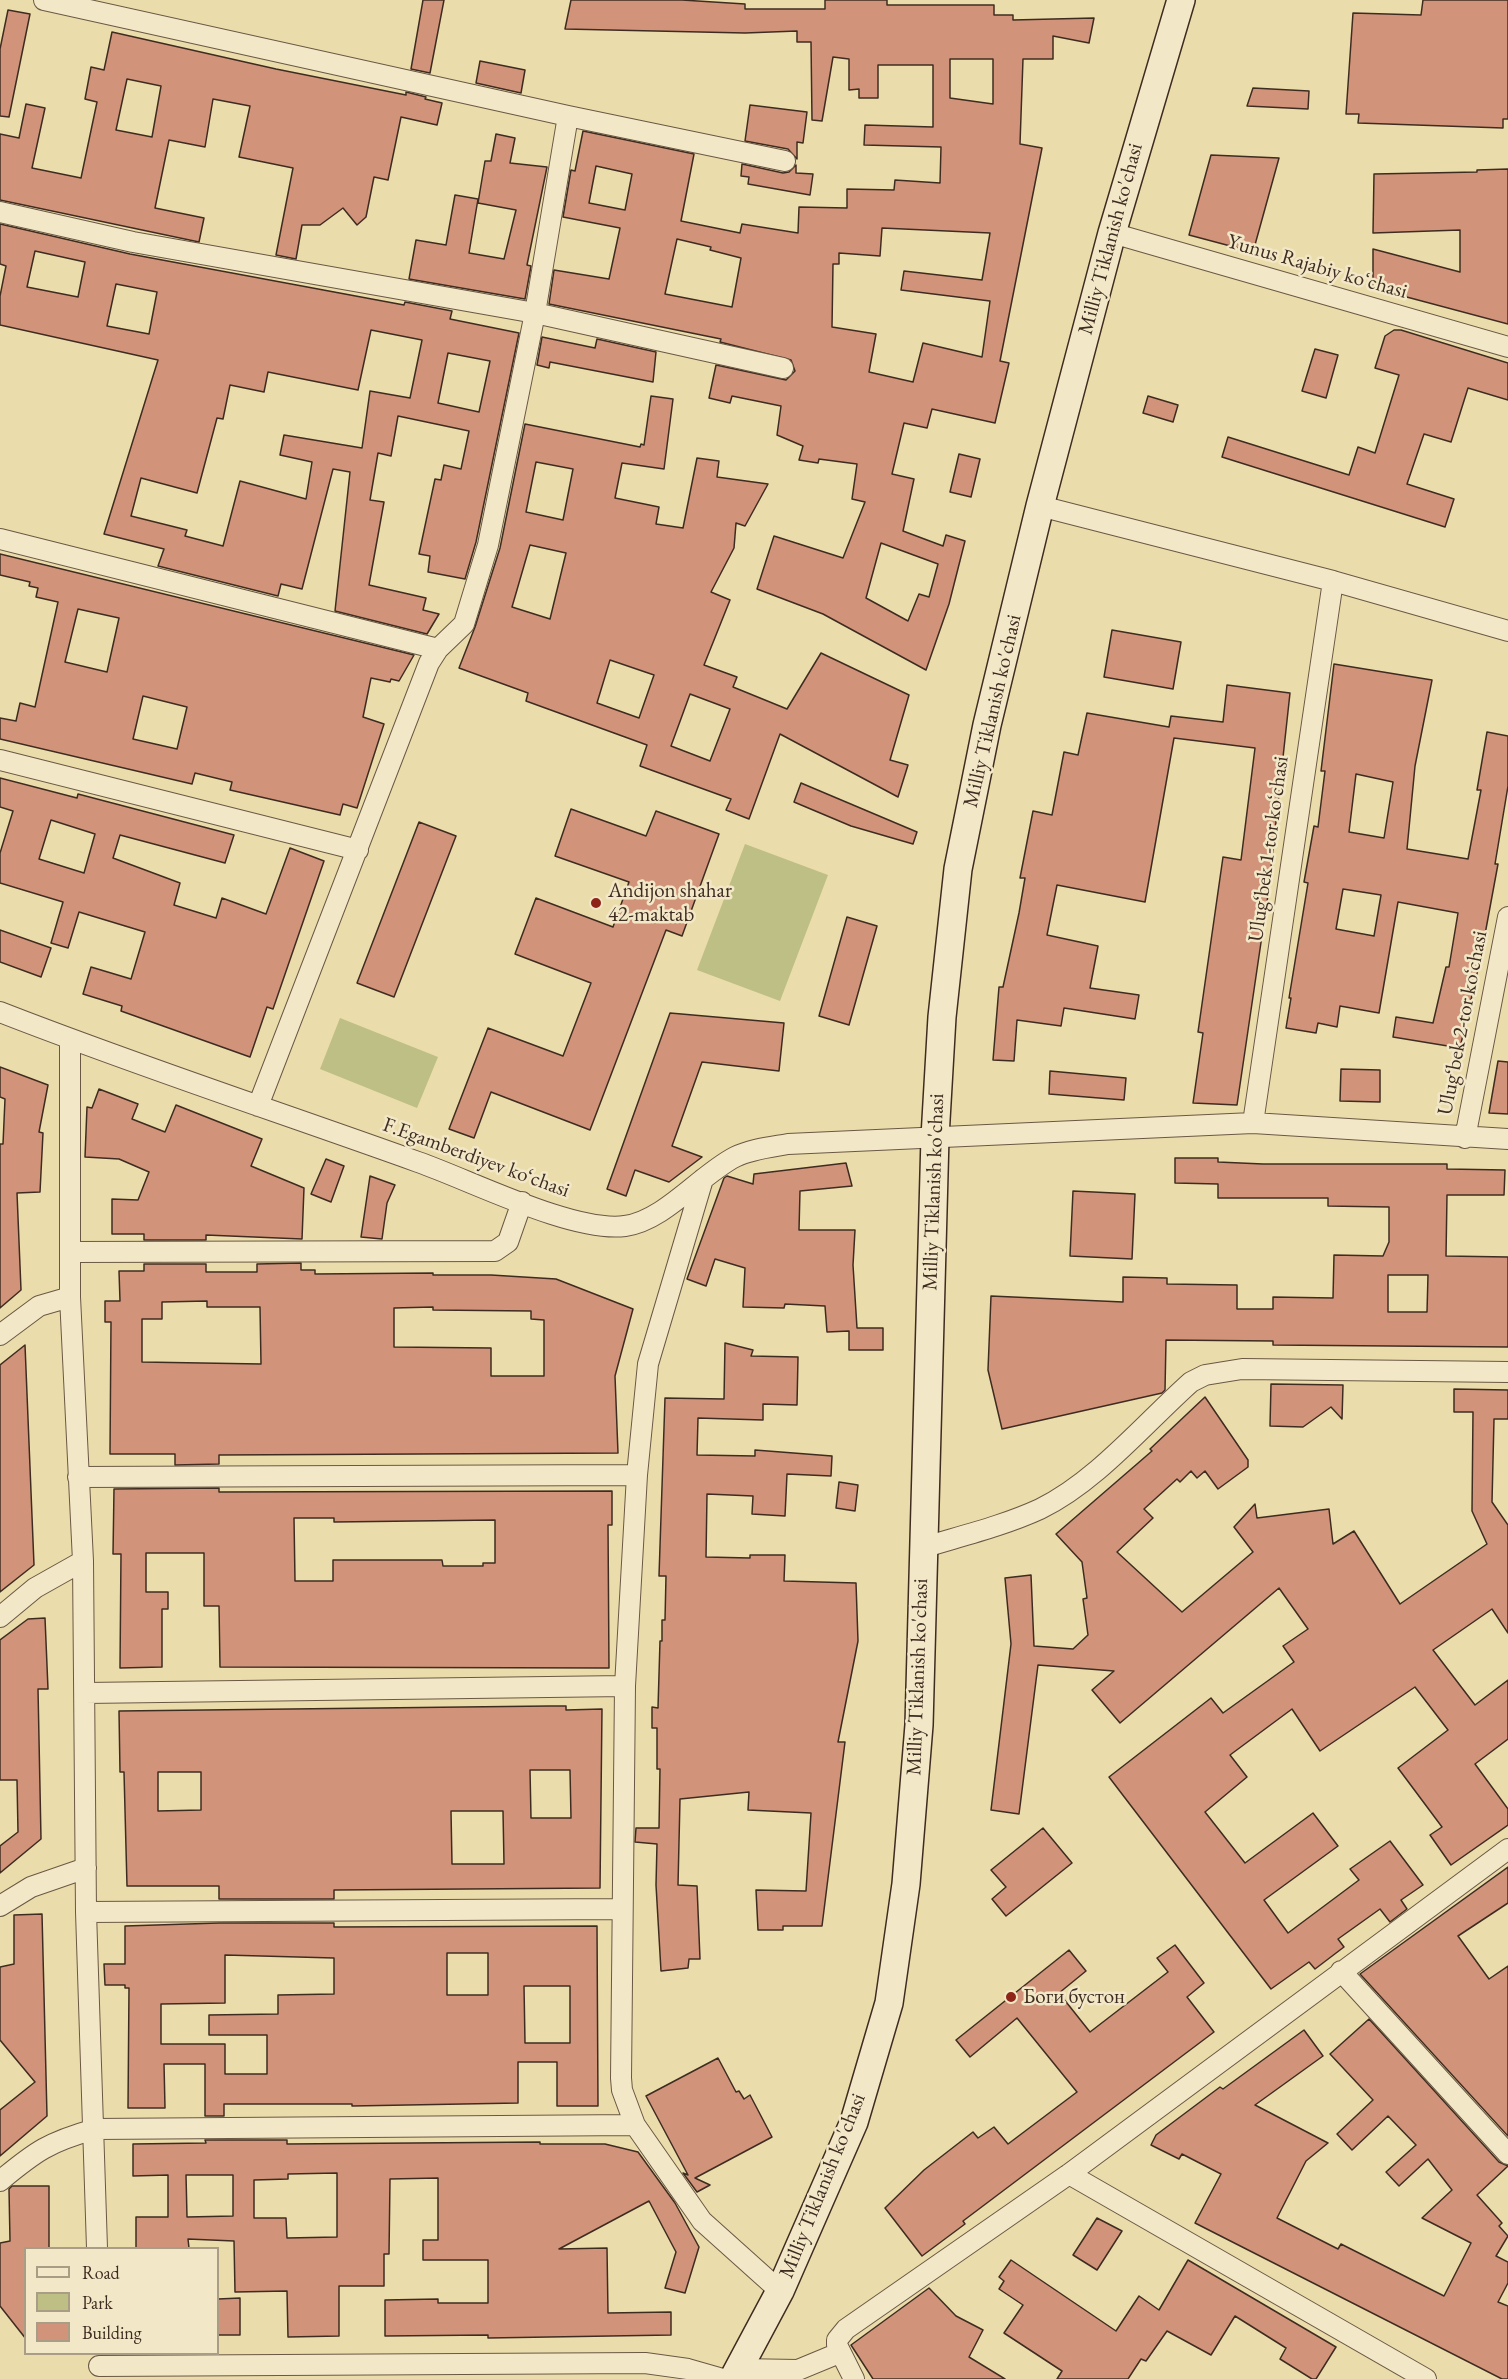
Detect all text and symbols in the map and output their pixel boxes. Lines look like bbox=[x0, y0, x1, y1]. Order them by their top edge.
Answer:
street label: Milliy Tiklanish ko'chasi bbox=[1073, 140, 1149, 338]
street label: Yunus Rajabiy koʻchasi bbox=[1224, 229, 1410, 305]
street label: Milliy Tiklanish ko'chasi bbox=[959, 612, 1027, 810]
street label: Ulug‘bek 1-tor koʻchasi bbox=[1244, 755, 1294, 943]
place label: Andijon shahar 42-maktab bbox=[608, 878, 732, 928]
marker: Andijon shahar 42-maktab bbox=[589, 896, 603, 910]
street label: Ulug‘bek 2-tor koʻchasi bbox=[1433, 929, 1493, 1117]
street label: Milliy Tiklanish ko'chasi bbox=[918, 1093, 950, 1291]
street label: F.Egamberdiyev kо‘chasi bbox=[379, 1112, 573, 1204]
street label: Milliy Tiklanish ko'chasi bbox=[902, 1578, 934, 1776]
place label: Боги бустон bbox=[1023, 1984, 1125, 2010]
marker: Боги бустон bbox=[1004, 1990, 1018, 2004]
street label: Milliy Tiklanish ko'chasi bbox=[774, 2090, 872, 2282]
legend bbox=[24, 2247, 219, 2355]
text: Road bbox=[82, 2261, 120, 2284]
text: Park bbox=[82, 2291, 113, 2314]
text: Building bbox=[82, 2321, 142, 2344]

